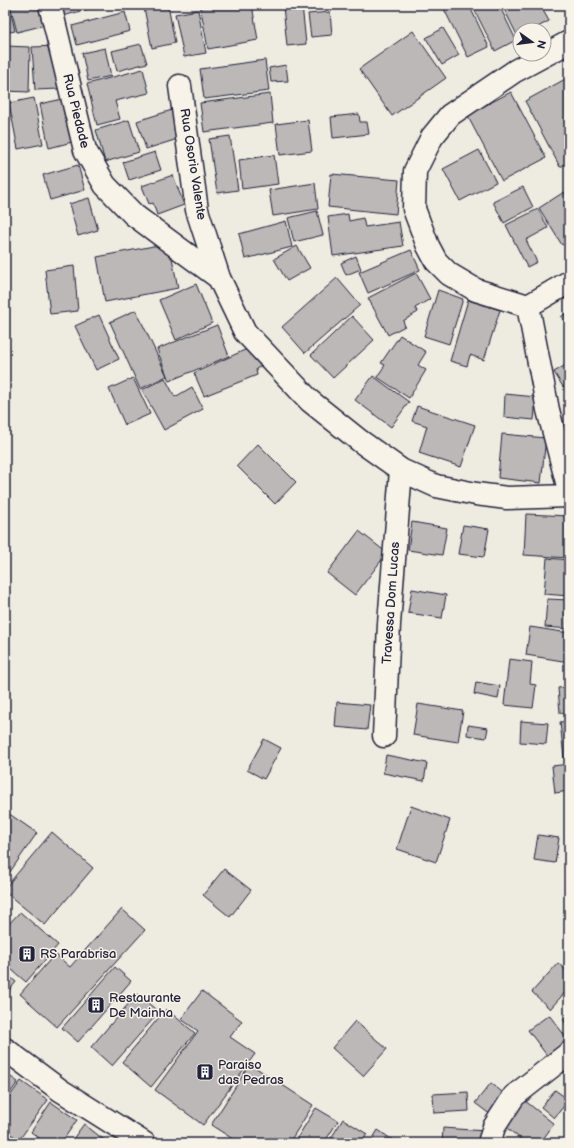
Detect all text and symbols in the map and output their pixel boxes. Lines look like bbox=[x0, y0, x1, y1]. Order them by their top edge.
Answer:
north arrow bbox=[512, 22, 552, 62]
text: N bbox=[534, 39, 549, 50]
street label: Rua Piedade bbox=[59, 72, 93, 150]
street label: Rua Osorio Valente bbox=[176, 107, 210, 221]
street label: Travessa Dom Lucas bbox=[379, 541, 403, 665]
building icon: RS Parabrisa bbox=[17, 944, 37, 964]
place label: RS Parabrisa bbox=[40, 946, 116, 962]
place label: Restaurante De Mainha bbox=[109, 990, 181, 1021]
building icon: Restaurante De Mainha bbox=[86, 995, 106, 1015]
place label: Paraiso das Pedras bbox=[218, 1057, 284, 1088]
building icon: Paraiso das Pedras bbox=[195, 1062, 215, 1082]

